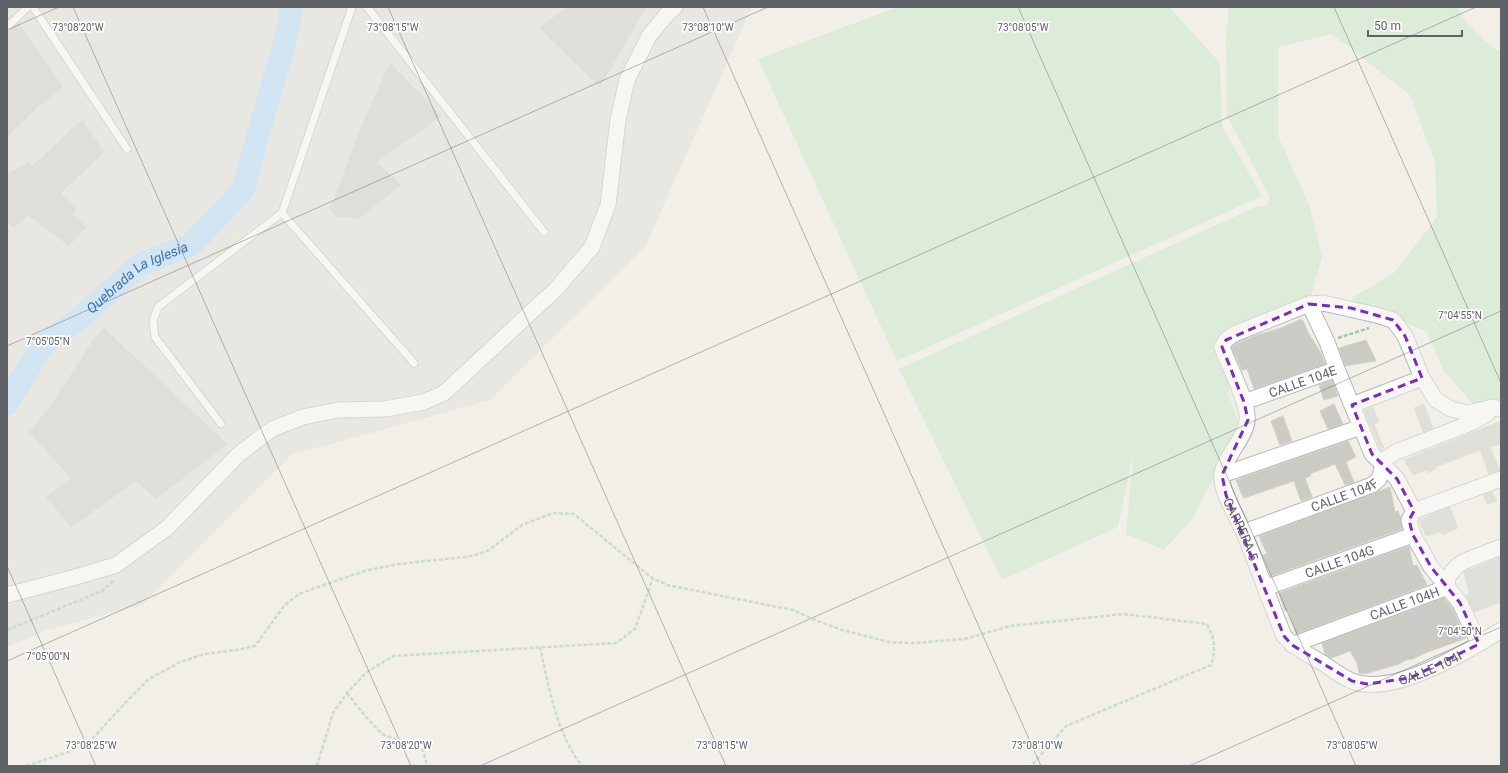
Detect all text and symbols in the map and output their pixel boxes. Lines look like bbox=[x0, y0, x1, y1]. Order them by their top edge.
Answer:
scale bar bbox=[1368, 12, 1462, 38]
text: 50 m bbox=[1374, 19, 1401, 33]
text: 73°08'20"W bbox=[52, 22, 104, 33]
text: 73°08'15"W bbox=[367, 22, 419, 33]
text: 73°08'10"W bbox=[682, 22, 734, 33]
text: 73°08'05"W bbox=[997, 22, 1049, 33]
water label: Quebrada La Iglesia bbox=[83, 239, 190, 317]
text: 7°04'55"N bbox=[1438, 310, 1482, 321]
text: 7°05'05"N bbox=[26, 336, 70, 347]
street label: CALLE 104E bbox=[1266, 362, 1338, 400]
street label: CALLE 104F bbox=[1309, 475, 1381, 514]
street label: CARRERA 5 bbox=[1220, 495, 1262, 563]
street label: CALLE 104G bbox=[1303, 542, 1376, 581]
street label: CALLE 104H bbox=[1368, 583, 1441, 623]
text: 7°04'50"N bbox=[1438, 626, 1482, 637]
street label: CALLE 104I bbox=[1397, 648, 1464, 688]
text: 7°05'00"N bbox=[26, 651, 70, 662]
text: 73°08'25"W bbox=[65, 740, 117, 751]
text: 73°08'20"W bbox=[380, 740, 432, 751]
text: 73°08'15"W bbox=[696, 740, 748, 751]
text: 73°08'10"W bbox=[1011, 740, 1063, 751]
text: 73°08'05"W bbox=[1326, 740, 1378, 751]

